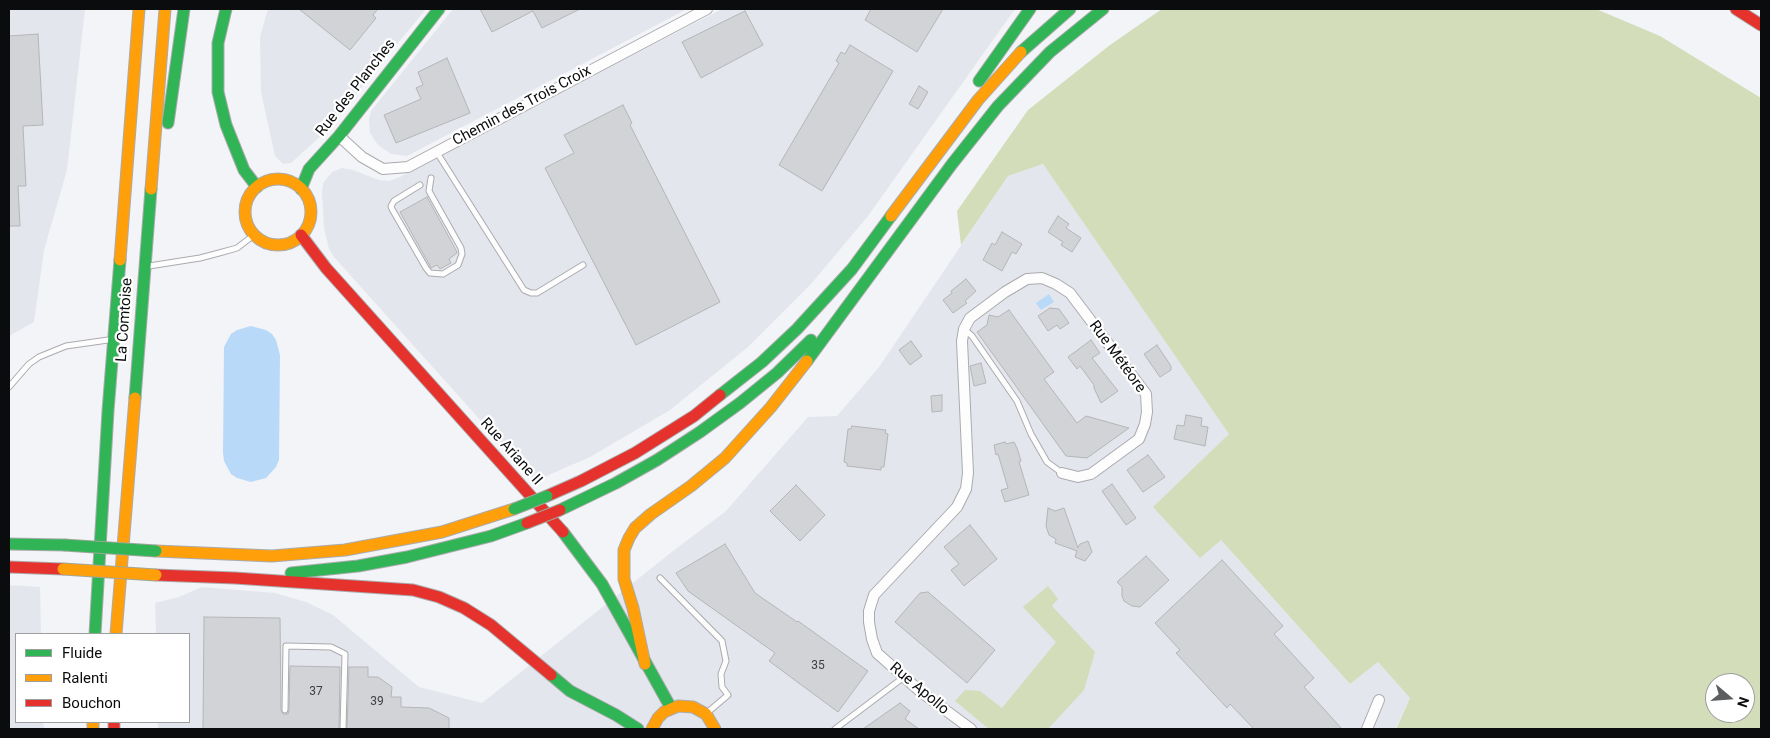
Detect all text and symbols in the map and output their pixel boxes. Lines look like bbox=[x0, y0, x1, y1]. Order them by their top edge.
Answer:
street label: Rue des Planches bbox=[312, 36, 400, 140]
street label: Chemin des Trois Croix bbox=[450, 62, 594, 150]
street label: La Comtoise bbox=[113, 277, 137, 363]
street label: Rue Météore bbox=[1085, 318, 1149, 396]
street label: Rue Ariane II bbox=[476, 415, 546, 489]
legend bbox=[15, 633, 190, 723]
text: Fluide bbox=[62, 644, 102, 662]
house number: 35 bbox=[811, 659, 825, 673]
street label: Rue Apollo bbox=[886, 659, 952, 719]
text: Ralenti bbox=[62, 669, 108, 687]
north arrow bbox=[1705, 673, 1755, 723]
house number: 37 bbox=[309, 685, 323, 699]
text: Bouchon bbox=[62, 694, 121, 712]
house number: 39 bbox=[370, 695, 384, 709]
text: N bbox=[1734, 695, 1752, 709]

